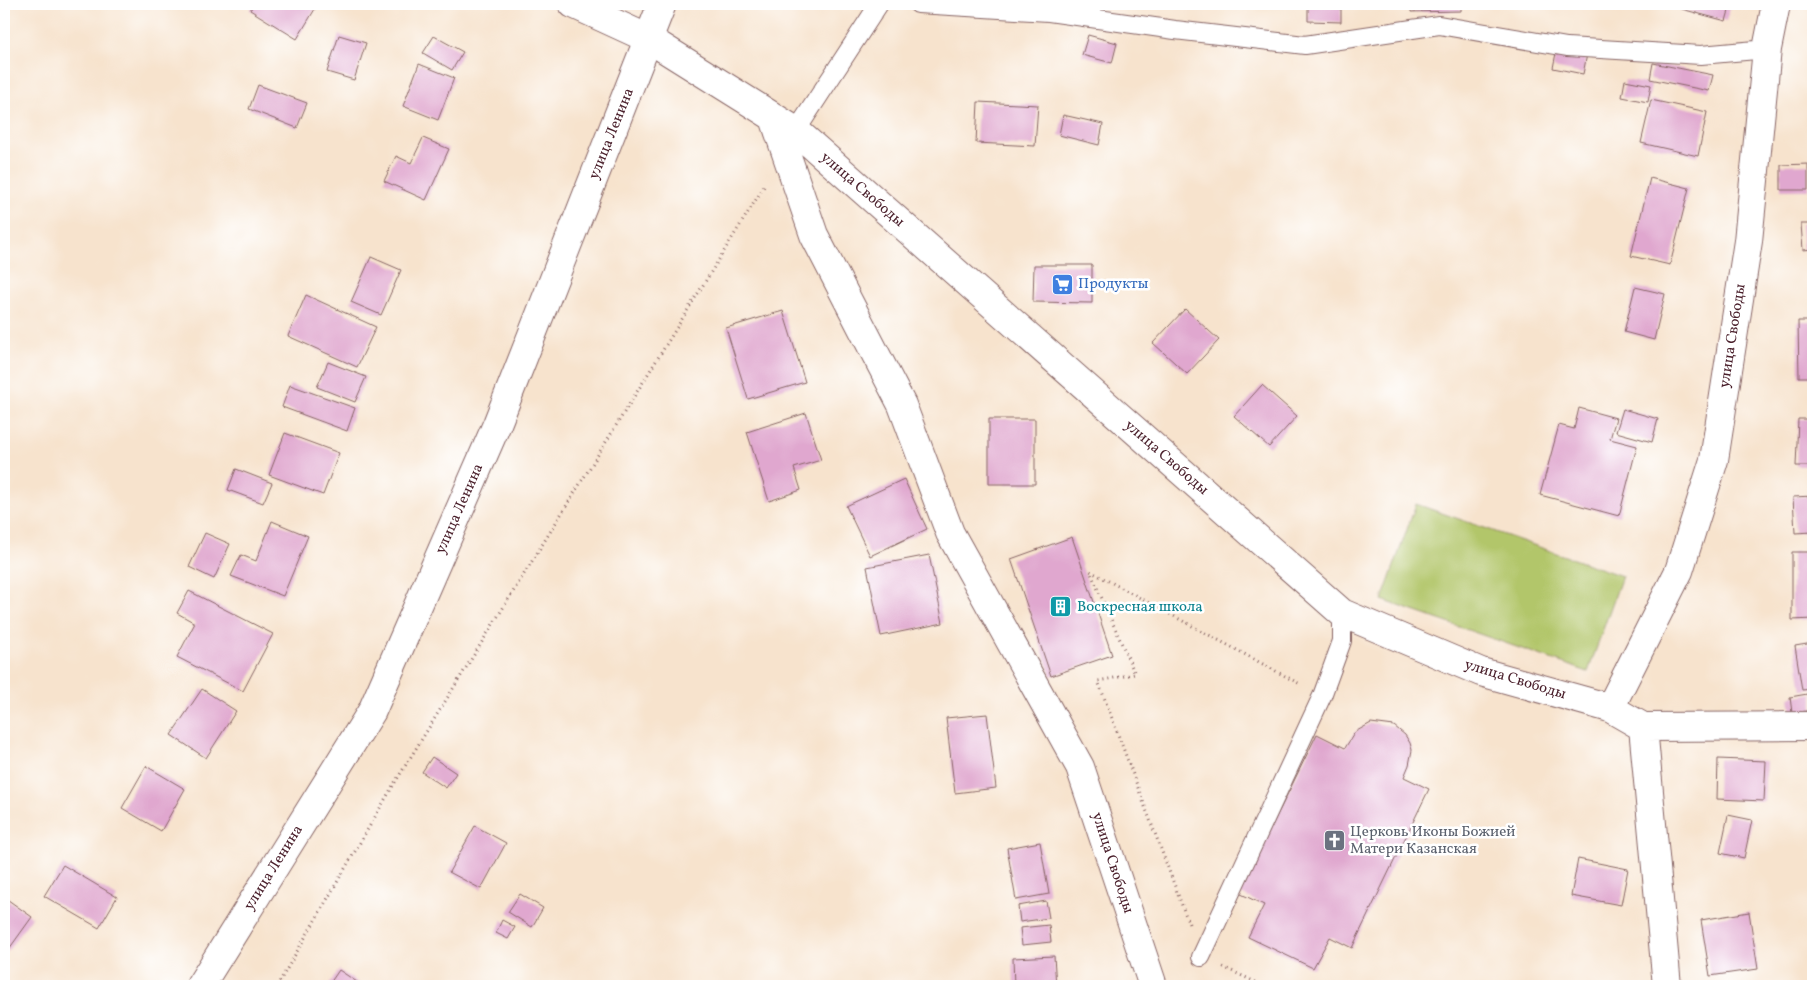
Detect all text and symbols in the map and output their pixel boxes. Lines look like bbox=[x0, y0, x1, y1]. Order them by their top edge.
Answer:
street label: улица Ленина bbox=[584, 85, 640, 183]
street label: улица Свободы bbox=[815, 148, 909, 233]
supermarket icon: Продукты bbox=[1050, 272, 1074, 296]
place label: Продукты bbox=[1078, 274, 1149, 295]
street label: улица Свободы bbox=[1714, 282, 1752, 390]
street label: улица Свободы bbox=[1119, 416, 1213, 501]
street label: улица Ленина bbox=[431, 460, 489, 558]
building icon: Воскресная школа bbox=[1049, 595, 1073, 619]
place label: Воскресная школа bbox=[1077, 597, 1203, 618]
street label: улица Свободы bbox=[1462, 655, 1569, 706]
street label: улица Свободы bbox=[1086, 810, 1138, 917]
street label: улица Ленина bbox=[239, 821, 309, 915]
place label: Церковь Иконы Божией Матери Казанская bbox=[1350, 822, 1515, 860]
church icon: Церковь Иконы Божией Матери Казанская bbox=[1322, 829, 1346, 853]

